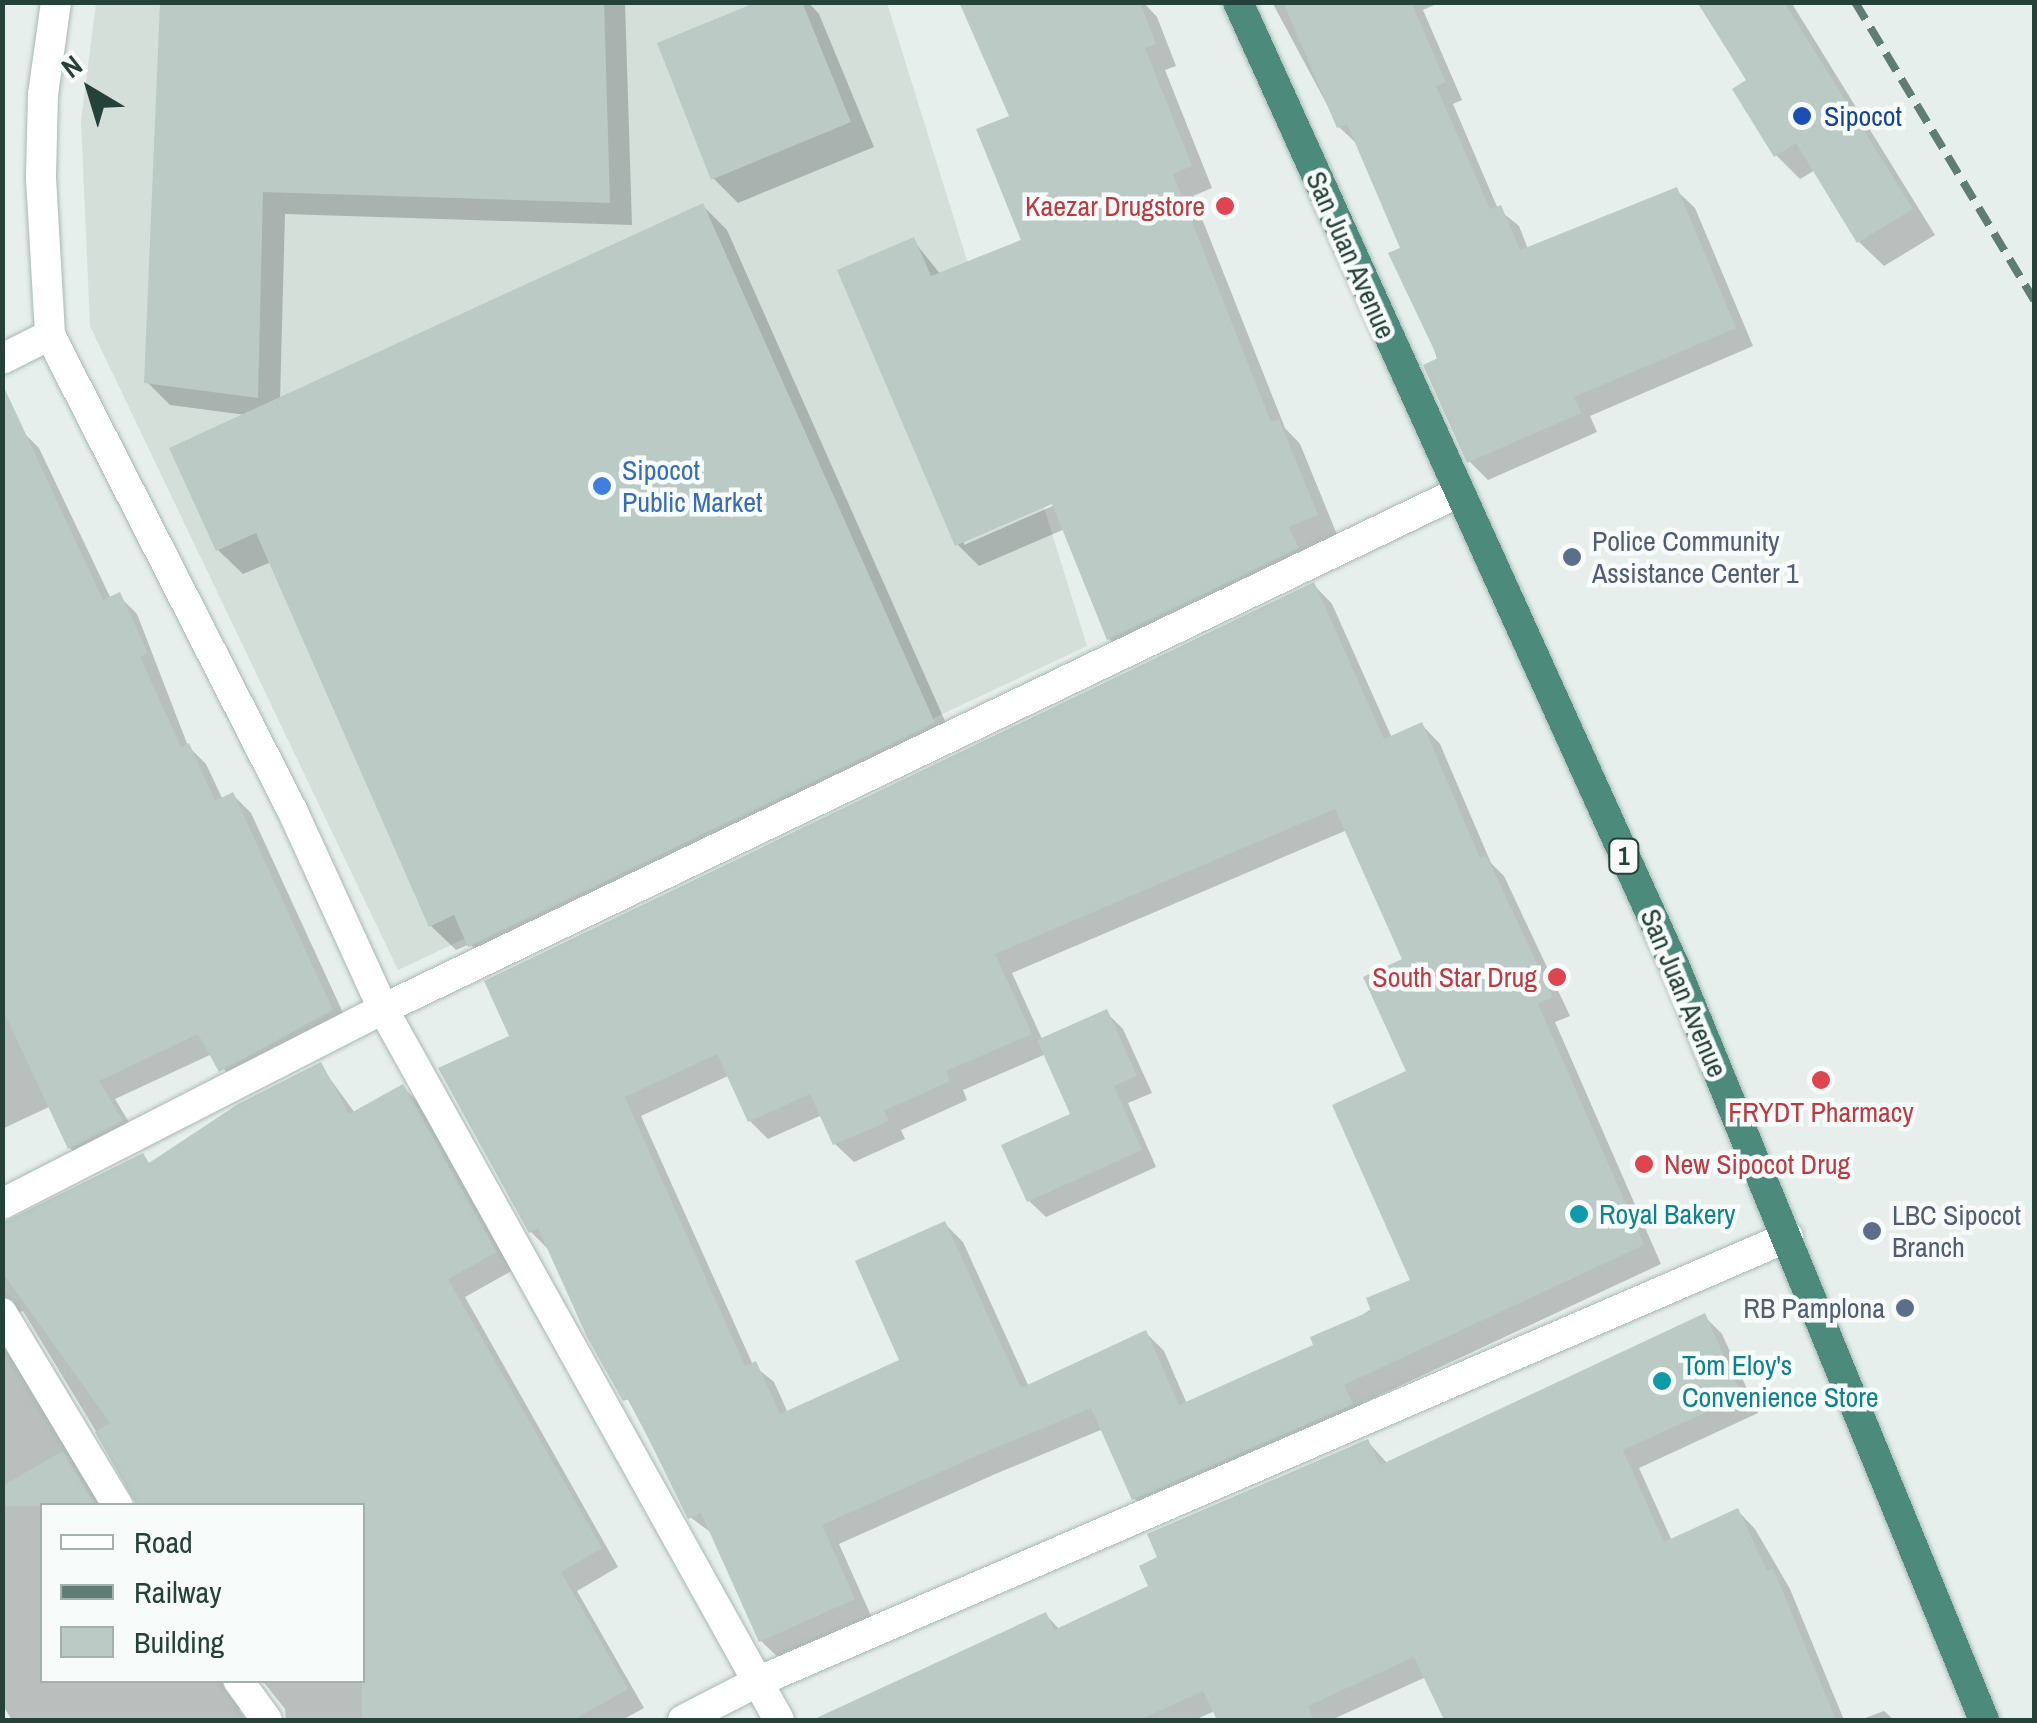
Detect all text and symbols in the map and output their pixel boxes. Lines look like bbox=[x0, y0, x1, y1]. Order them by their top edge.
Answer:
north arrow bbox=[40, 40, 140, 140]
text: N bbox=[53, 46, 90, 86]
place label: Sipocot bbox=[1824, 99, 1902, 133]
marker: Sipocot bbox=[1789, 103, 1815, 129]
street label: San Juan Avenue bbox=[1299, 166, 1403, 344]
place label: Kaezar Drugstore bbox=[1025, 189, 1205, 223]
marker: Kaezar Drugstore bbox=[1214, 195, 1236, 217]
place label: Sipocot Public Market bbox=[622, 453, 762, 519]
marker: Sipocot Public Market bbox=[591, 475, 613, 497]
place label: Police Community Assistance Center 1 bbox=[1592, 524, 1799, 590]
marker: Police Community Assistance Center 1 bbox=[1561, 546, 1583, 568]
road number: 1 bbox=[1606, 836, 1642, 876]
street label: San Juan Avenue bbox=[1633, 903, 1735, 1083]
place label: South Star Drug bbox=[1372, 960, 1537, 994]
marker: South Star Drug bbox=[1546, 966, 1568, 988]
marker: FRYDT Pharmacy bbox=[1810, 1069, 1832, 1091]
place label: FRYDT Pharmacy bbox=[1728, 1095, 1914, 1129]
place label: New Sipocot Drug bbox=[1664, 1147, 1850, 1181]
marker: New Sipocot Drug bbox=[1633, 1153, 1655, 1175]
place label: Royal Bakery bbox=[1599, 1197, 1736, 1231]
place label: LBC Sipocot Branch bbox=[1892, 1198, 2021, 1264]
marker: Royal Bakery bbox=[1568, 1203, 1590, 1225]
marker: LBC Sipocot Branch bbox=[1861, 1220, 1883, 1242]
place label: RB Pamplona bbox=[1743, 1291, 1885, 1325]
marker: RB Pamplona bbox=[1894, 1297, 1916, 1319]
place label: Tom Eloy's Convenience Store bbox=[1682, 1348, 1879, 1414]
marker: Tom Eloy's Convenience Store bbox=[1651, 1370, 1673, 1392]
legend bbox=[40, 1503, 365, 1683]
text: Road bbox=[134, 1522, 193, 1562]
text: Railway bbox=[134, 1572, 221, 1612]
text: Building bbox=[134, 1622, 224, 1662]

